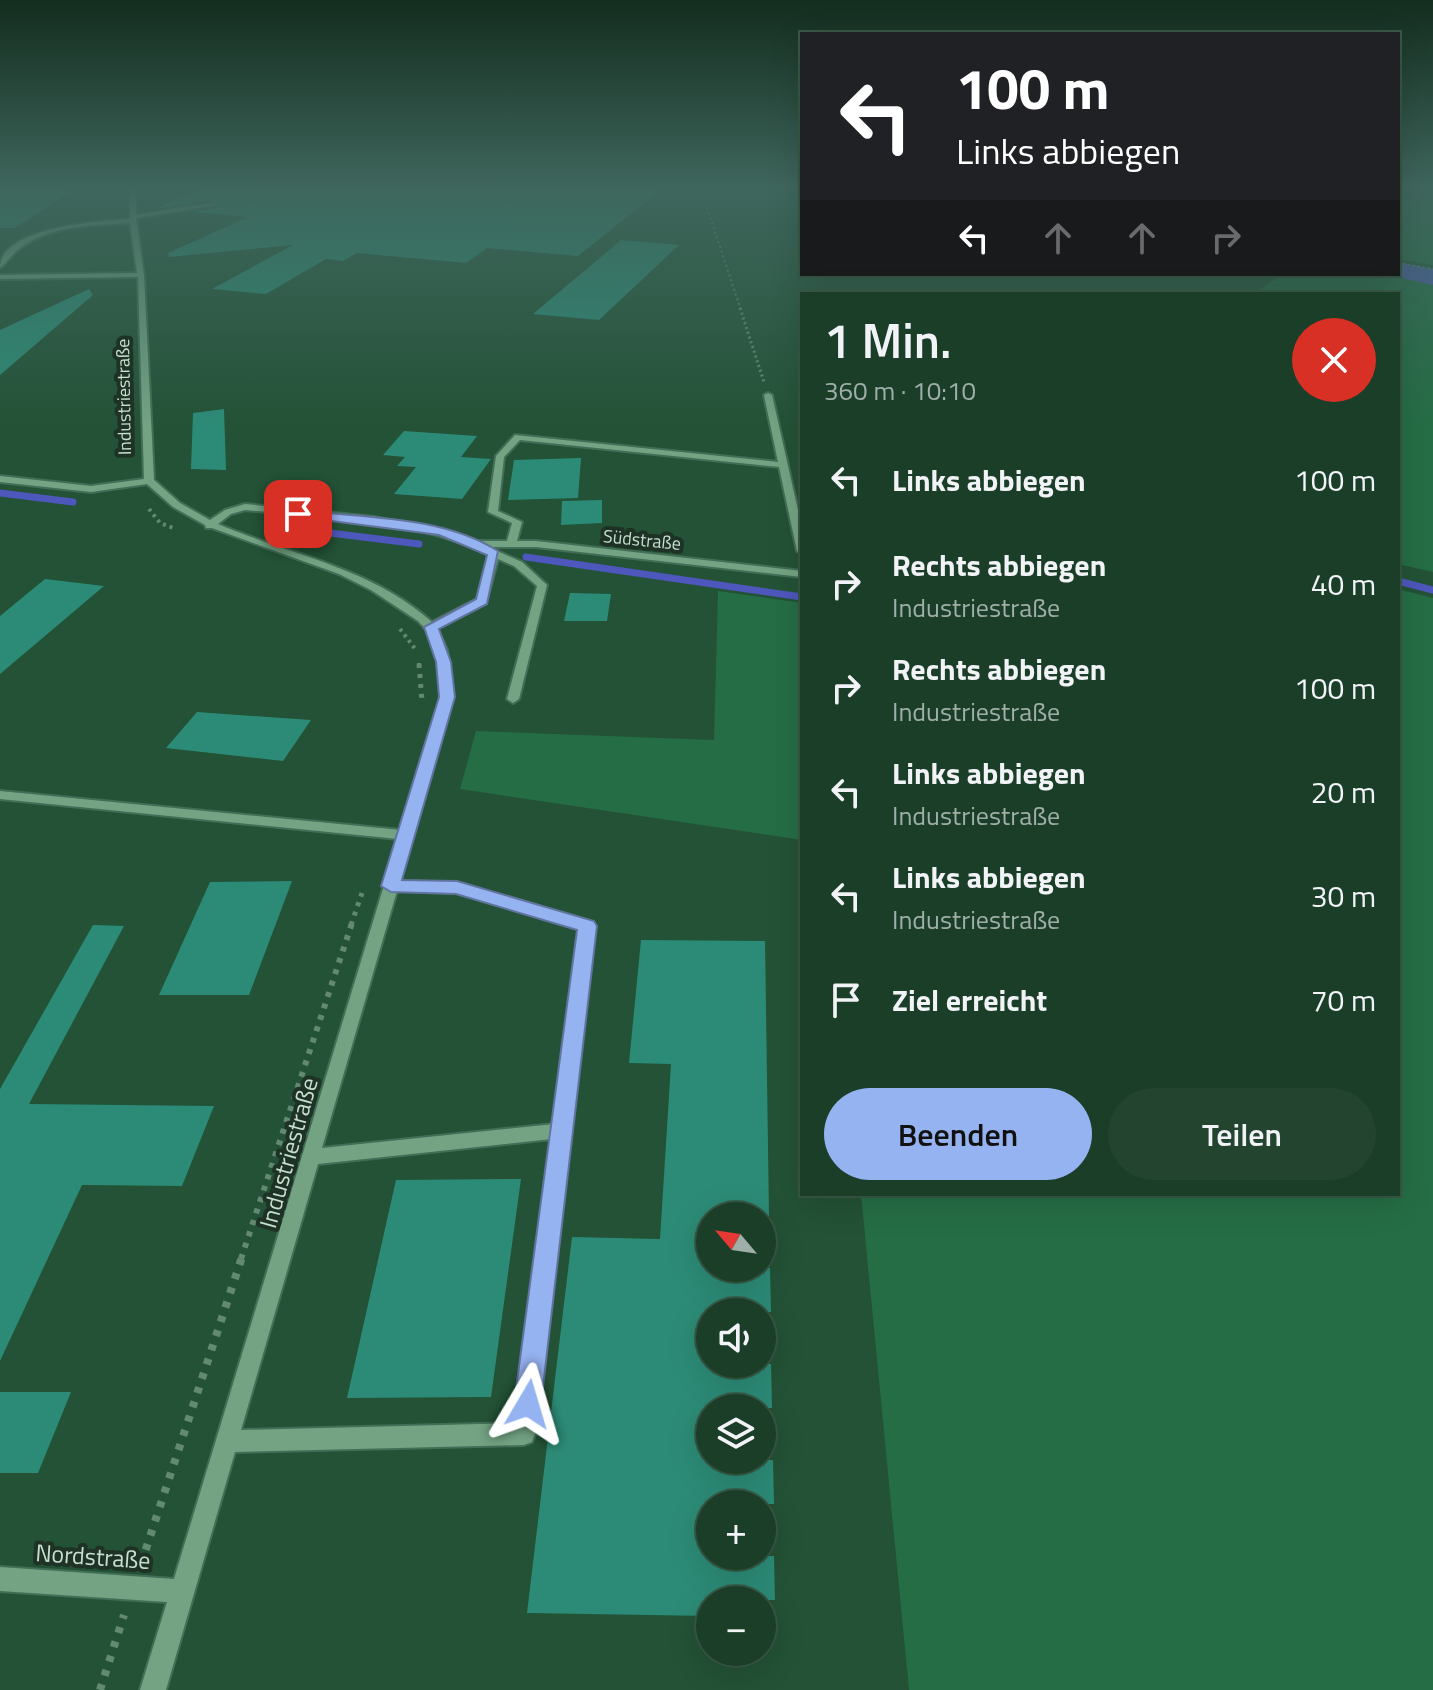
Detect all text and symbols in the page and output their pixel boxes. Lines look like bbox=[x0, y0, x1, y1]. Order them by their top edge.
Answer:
text: 100 m bbox=[956, 46, 1109, 131]
icon: left bbox=[824, 64, 928, 168]
text: Links abbiegen bbox=[956, 123, 1180, 178]
icon: left bbox=[952, 216, 996, 260]
icon: ahead bbox=[1036, 216, 1080, 260]
icon: ahead bbox=[1120, 216, 1164, 260]
icon: right bbox=[1204, 216, 1248, 260]
text: 1 Min. bbox=[824, 304, 952, 377]
button: close bbox=[1292, 318, 1376, 402]
street label: Industriestraße bbox=[109, 339, 138, 455]
text: 360 m · 10:10 bbox=[824, 371, 976, 410]
text: Links abbiegen bbox=[892, 457, 1086, 503]
text: 100 m bbox=[1294, 457, 1376, 503]
icon: left bbox=[824, 458, 868, 502]
pin bbox=[264, 480, 332, 548]
icon: arrive bbox=[276, 492, 320, 536]
street label: Südstraße bbox=[602, 522, 682, 557]
text: Rechts abbiegen bbox=[892, 542, 1106, 588]
text: 40 m bbox=[1311, 561, 1376, 607]
icon: right bbox=[824, 562, 868, 606]
text: Industriestraße bbox=[892, 588, 1060, 627]
text: Rechts abbiegen bbox=[892, 646, 1106, 692]
text: 100 m bbox=[1294, 665, 1376, 711]
icon: right bbox=[824, 666, 868, 710]
text: Industriestraße bbox=[892, 692, 1060, 731]
text: Links abbiegen bbox=[892, 750, 1086, 796]
text: 20 m bbox=[1311, 769, 1376, 815]
icon: left bbox=[824, 770, 868, 814]
text: Industriestraße bbox=[892, 796, 1060, 835]
text: Links abbiegen bbox=[892, 854, 1086, 900]
text: 30 m bbox=[1311, 873, 1376, 919]
icon: left bbox=[824, 874, 868, 918]
text: Industriestraße bbox=[892, 900, 1060, 939]
text: Ziel erreicht bbox=[892, 977, 1047, 1023]
text: 70 m bbox=[1311, 977, 1376, 1023]
icon: arrive bbox=[824, 978, 868, 1022]
street label: Industriestraße bbox=[249, 1073, 327, 1232]
button: Beenden bbox=[824, 1088, 1092, 1180]
button: Teilen bbox=[1108, 1088, 1376, 1180]
north arrow bbox=[696, 1202, 776, 1282]
map controls bbox=[696, 1202, 776, 1666]
button: sound bbox=[696, 1298, 776, 1378]
position arrow bbox=[486, 1362, 570, 1446]
button: layers bbox=[696, 1394, 776, 1474]
button: + bbox=[696, 1490, 776, 1570]
street label: Nordstraße bbox=[34, 1534, 152, 1578]
button: − bbox=[696, 1586, 776, 1666]

